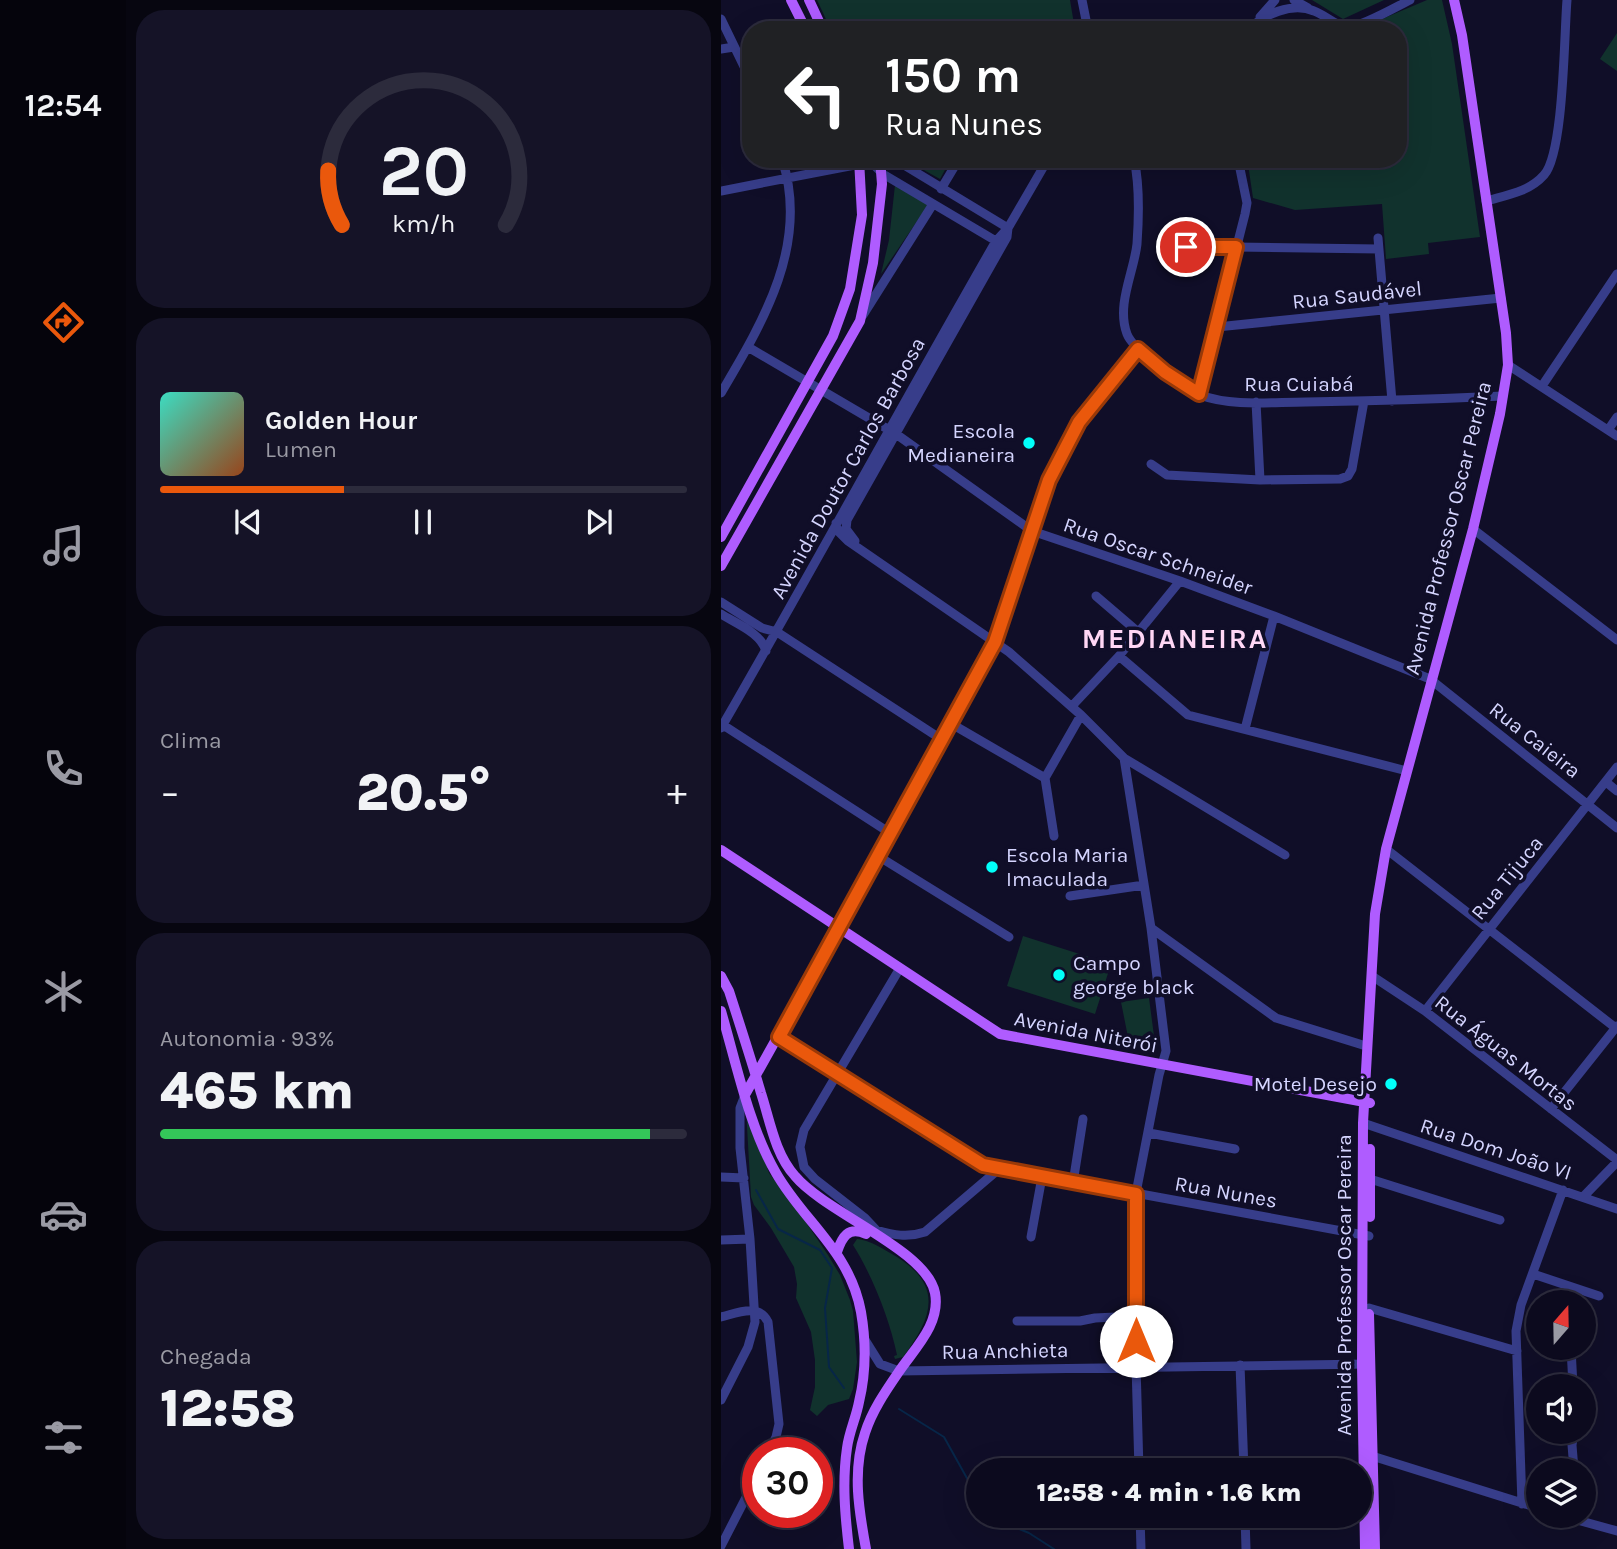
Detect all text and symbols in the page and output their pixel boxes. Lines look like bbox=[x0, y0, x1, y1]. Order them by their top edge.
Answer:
text: 150 m bbox=[885, 47, 1021, 104]
icon: left bbox=[770, 49, 861, 140]
text: 12:54 bbox=[24, 87, 102, 124]
text: Rua Nunes bbox=[885, 106, 1043, 143]
text: 20 bbox=[378, 128, 469, 213]
text: km/h bbox=[392, 209, 455, 238]
pin bbox=[1156, 217, 1216, 277]
icon: arrive bbox=[1167, 228, 1205, 266]
street label: Rua Saudável bbox=[1291, 276, 1423, 314]
icon: directions bbox=[39, 298, 88, 347]
street label: Avenida Doutor Carlos Barbosa bbox=[766, 333, 930, 603]
street label: Rua Cuiabá bbox=[1244, 372, 1354, 396]
street label: Avenida Professor Oscar Pereira bbox=[1400, 379, 1496, 677]
text: Golden Hour bbox=[265, 405, 417, 436]
place label: Escola Medianeira bbox=[907, 419, 1015, 467]
marker: Escola Medianeira bbox=[1021, 435, 1037, 451]
text: Lumen bbox=[265, 436, 337, 463]
icon: previous bbox=[229, 503, 267, 541]
icon: pause bbox=[404, 503, 442, 541]
icon: next bbox=[580, 503, 618, 541]
street label: Rua Oscar Schneider bbox=[1060, 512, 1256, 600]
icon: music bbox=[39, 521, 88, 570]
district label: MEDIANEIRA bbox=[1082, 622, 1268, 655]
street label: Rua Caieira bbox=[1485, 697, 1585, 783]
text: Clima bbox=[160, 727, 222, 754]
icon: phone bbox=[39, 744, 88, 793]
text: 20.5° bbox=[356, 762, 491, 823]
text: − bbox=[160, 770, 180, 815]
text: + bbox=[667, 770, 687, 815]
street label: Rua Tijuca bbox=[1466, 831, 1548, 925]
place label: Escola Maria Imaculada bbox=[1006, 843, 1128, 891]
marker: Escola Maria Imaculada bbox=[984, 859, 1000, 875]
place label: Campo george black bbox=[1073, 951, 1195, 999]
icon: climate bbox=[39, 967, 88, 1016]
marker: Campo george black bbox=[1051, 967, 1067, 983]
street label: Rua Águas Mortas bbox=[1430, 990, 1582, 1116]
street label: Avenida Niterói bbox=[1012, 1006, 1160, 1058]
text: Autonomia · 93% bbox=[160, 1025, 334, 1052]
text: 465 km bbox=[160, 1060, 354, 1121]
place label: Motel Desejo bbox=[1254, 1072, 1377, 1096]
marker: Motel Desejo bbox=[1383, 1076, 1399, 1092]
street label: Rua Dom João VI bbox=[1417, 1113, 1575, 1185]
street label: Avenida Professor Oscar Pereira bbox=[1332, 1134, 1356, 1436]
street label: Rua Nunes bbox=[1173, 1171, 1279, 1213]
icon: car bbox=[39, 1190, 88, 1239]
north arrow bbox=[1526, 1290, 1596, 1360]
map controls bbox=[1526, 1290, 1596, 1528]
position arrow bbox=[1099, 1304, 1173, 1378]
street label: Rua Anchieta bbox=[941, 1338, 1069, 1364]
text: Chegada bbox=[160, 1343, 252, 1370]
button: sound bbox=[1526, 1374, 1596, 1444]
text: 12:58 bbox=[160, 1378, 296, 1439]
icon: filters bbox=[39, 1413, 88, 1462]
speed limit sign: 30 bbox=[742, 1437, 833, 1528]
button: layers bbox=[1526, 1458, 1596, 1528]
text: 12:58 · 4 min · 1.6 km bbox=[1036, 1477, 1302, 1508]

